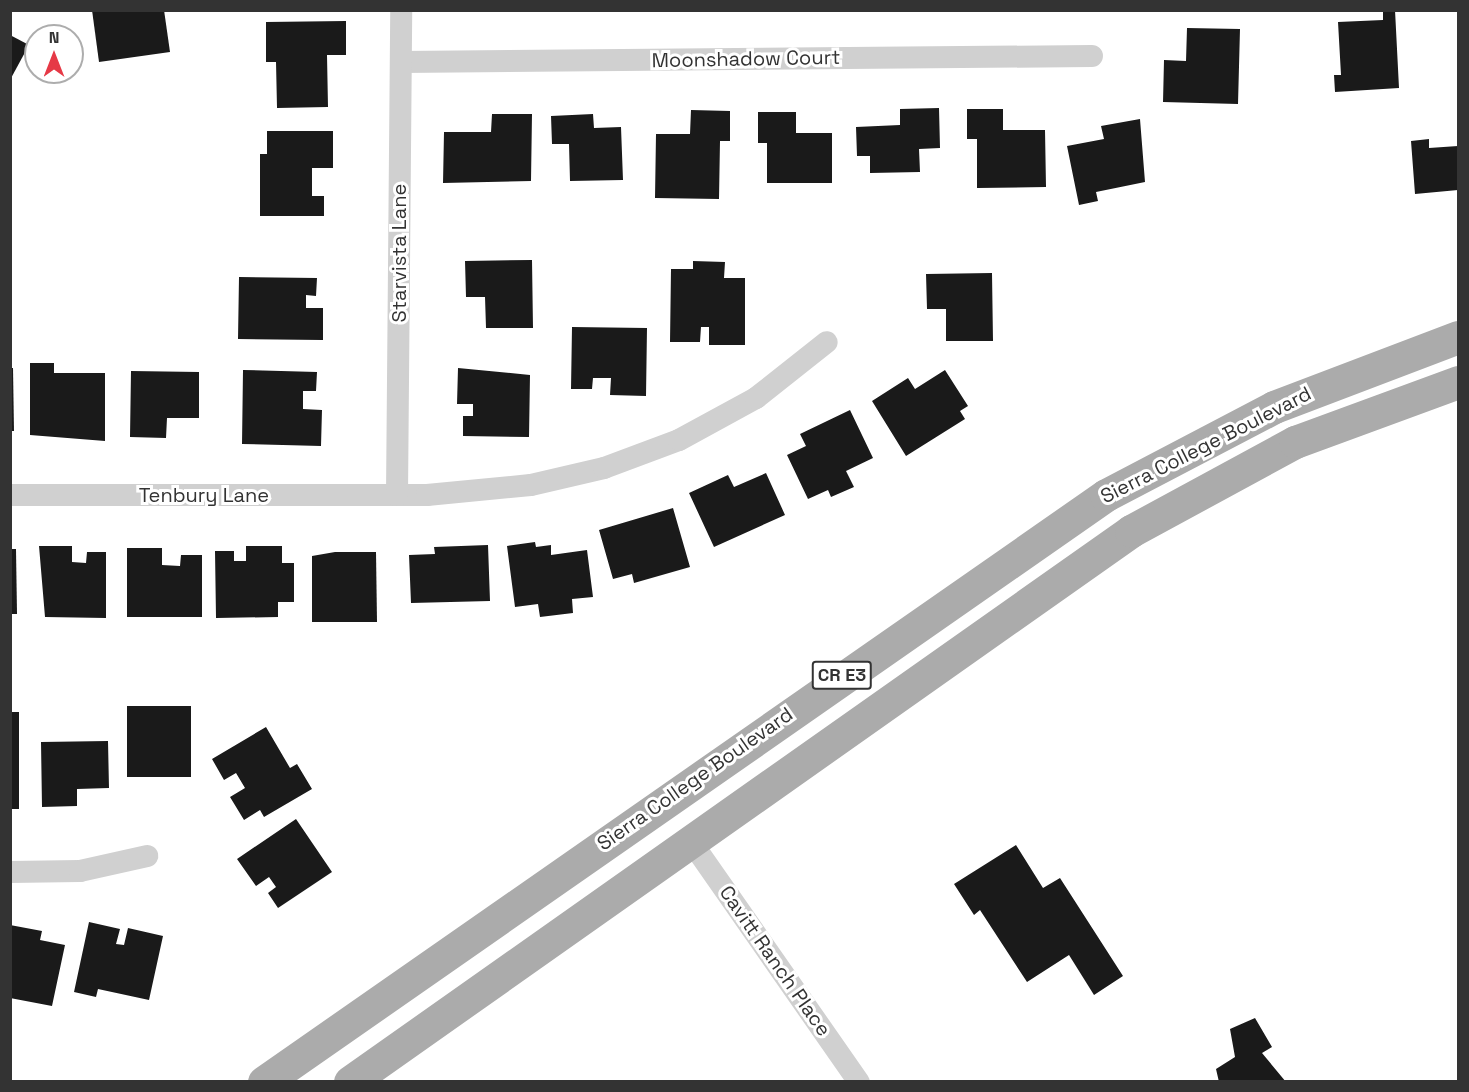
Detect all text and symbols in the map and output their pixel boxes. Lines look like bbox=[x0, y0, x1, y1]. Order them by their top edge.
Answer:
north arrow bbox=[24, 24, 84, 84]
text: N bbox=[49, 27, 59, 48]
street label: Moonshadow Court bbox=[651, 45, 841, 73]
street label: Starvista Lane bbox=[387, 184, 411, 322]
street label: Sierra College Boulevard bbox=[1097, 381, 1315, 509]
street label: Tenbury Lane bbox=[139, 483, 269, 507]
road number: CR E3 bbox=[810, 660, 874, 690]
street label: Sierra College Boulevard bbox=[593, 702, 797, 856]
street label: Cavitt Ranch Place bbox=[714, 881, 836, 1041]

